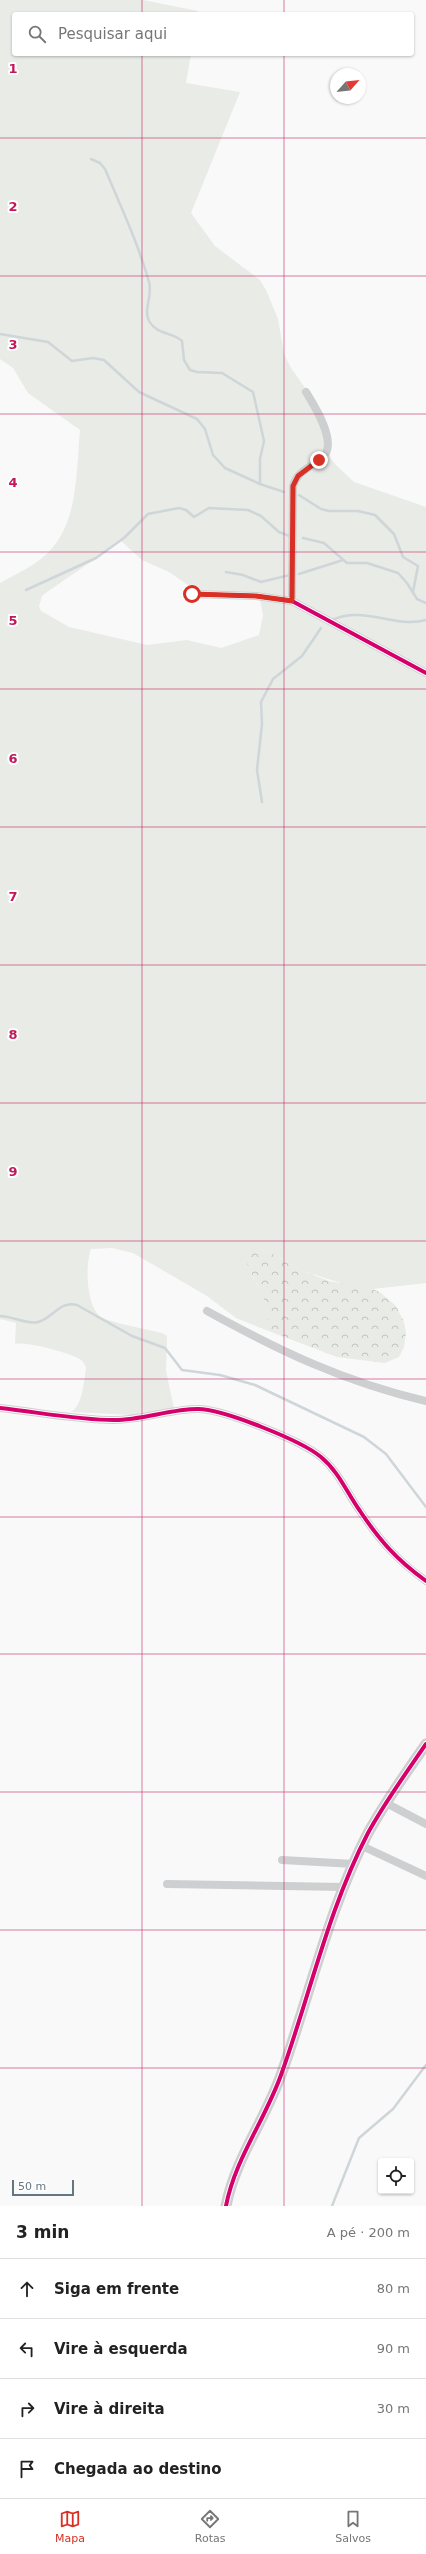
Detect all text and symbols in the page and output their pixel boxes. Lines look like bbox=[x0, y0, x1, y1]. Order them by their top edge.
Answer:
search box bbox=[12, 12, 414, 56]
icon: search bbox=[26, 23, 48, 45]
text: Pesquisar aqui bbox=[58, 25, 167, 43]
text: 1 bbox=[8, 61, 18, 76]
north arrow bbox=[330, 68, 366, 104]
text: 2 bbox=[8, 199, 18, 214]
text: 3 bbox=[8, 337, 18, 352]
route end bbox=[310, 451, 328, 469]
text: 4 bbox=[8, 475, 18, 490]
route start bbox=[183, 585, 201, 603]
text: 5 bbox=[8, 613, 18, 628]
text: 6 bbox=[8, 751, 18, 766]
text: 7 bbox=[8, 889, 18, 904]
text: 8 bbox=[8, 1027, 18, 1042]
text: 9 bbox=[8, 1164, 18, 1179]
map controls bbox=[378, 2158, 414, 2194]
button: locate bbox=[378, 2158, 414, 2194]
scale bar bbox=[12, 2178, 74, 2197]
text: 50 m bbox=[18, 2180, 46, 2193]
text: 3 min bbox=[16, 2222, 69, 2242]
text: A pé · 200 m bbox=[327, 2225, 410, 2240]
icon: ahead bbox=[16, 2278, 38, 2300]
text: Siga em frente bbox=[54, 2280, 179, 2298]
text: 80 m bbox=[377, 2281, 410, 2296]
icon: left bbox=[16, 2338, 38, 2360]
text: Vire à esquerda bbox=[54, 2340, 188, 2358]
text: 90 m bbox=[377, 2341, 410, 2356]
icon: right bbox=[16, 2398, 38, 2420]
text: Vire à direita bbox=[54, 2400, 165, 2418]
text: 30 m bbox=[377, 2401, 410, 2416]
icon: arrive bbox=[16, 2458, 38, 2480]
text: Chegada ao destino bbox=[54, 2460, 222, 2478]
tab: Mapa bbox=[55, 2508, 85, 2545]
tab: Rotas bbox=[195, 2508, 225, 2545]
tab: Salvos bbox=[335, 2508, 371, 2545]

